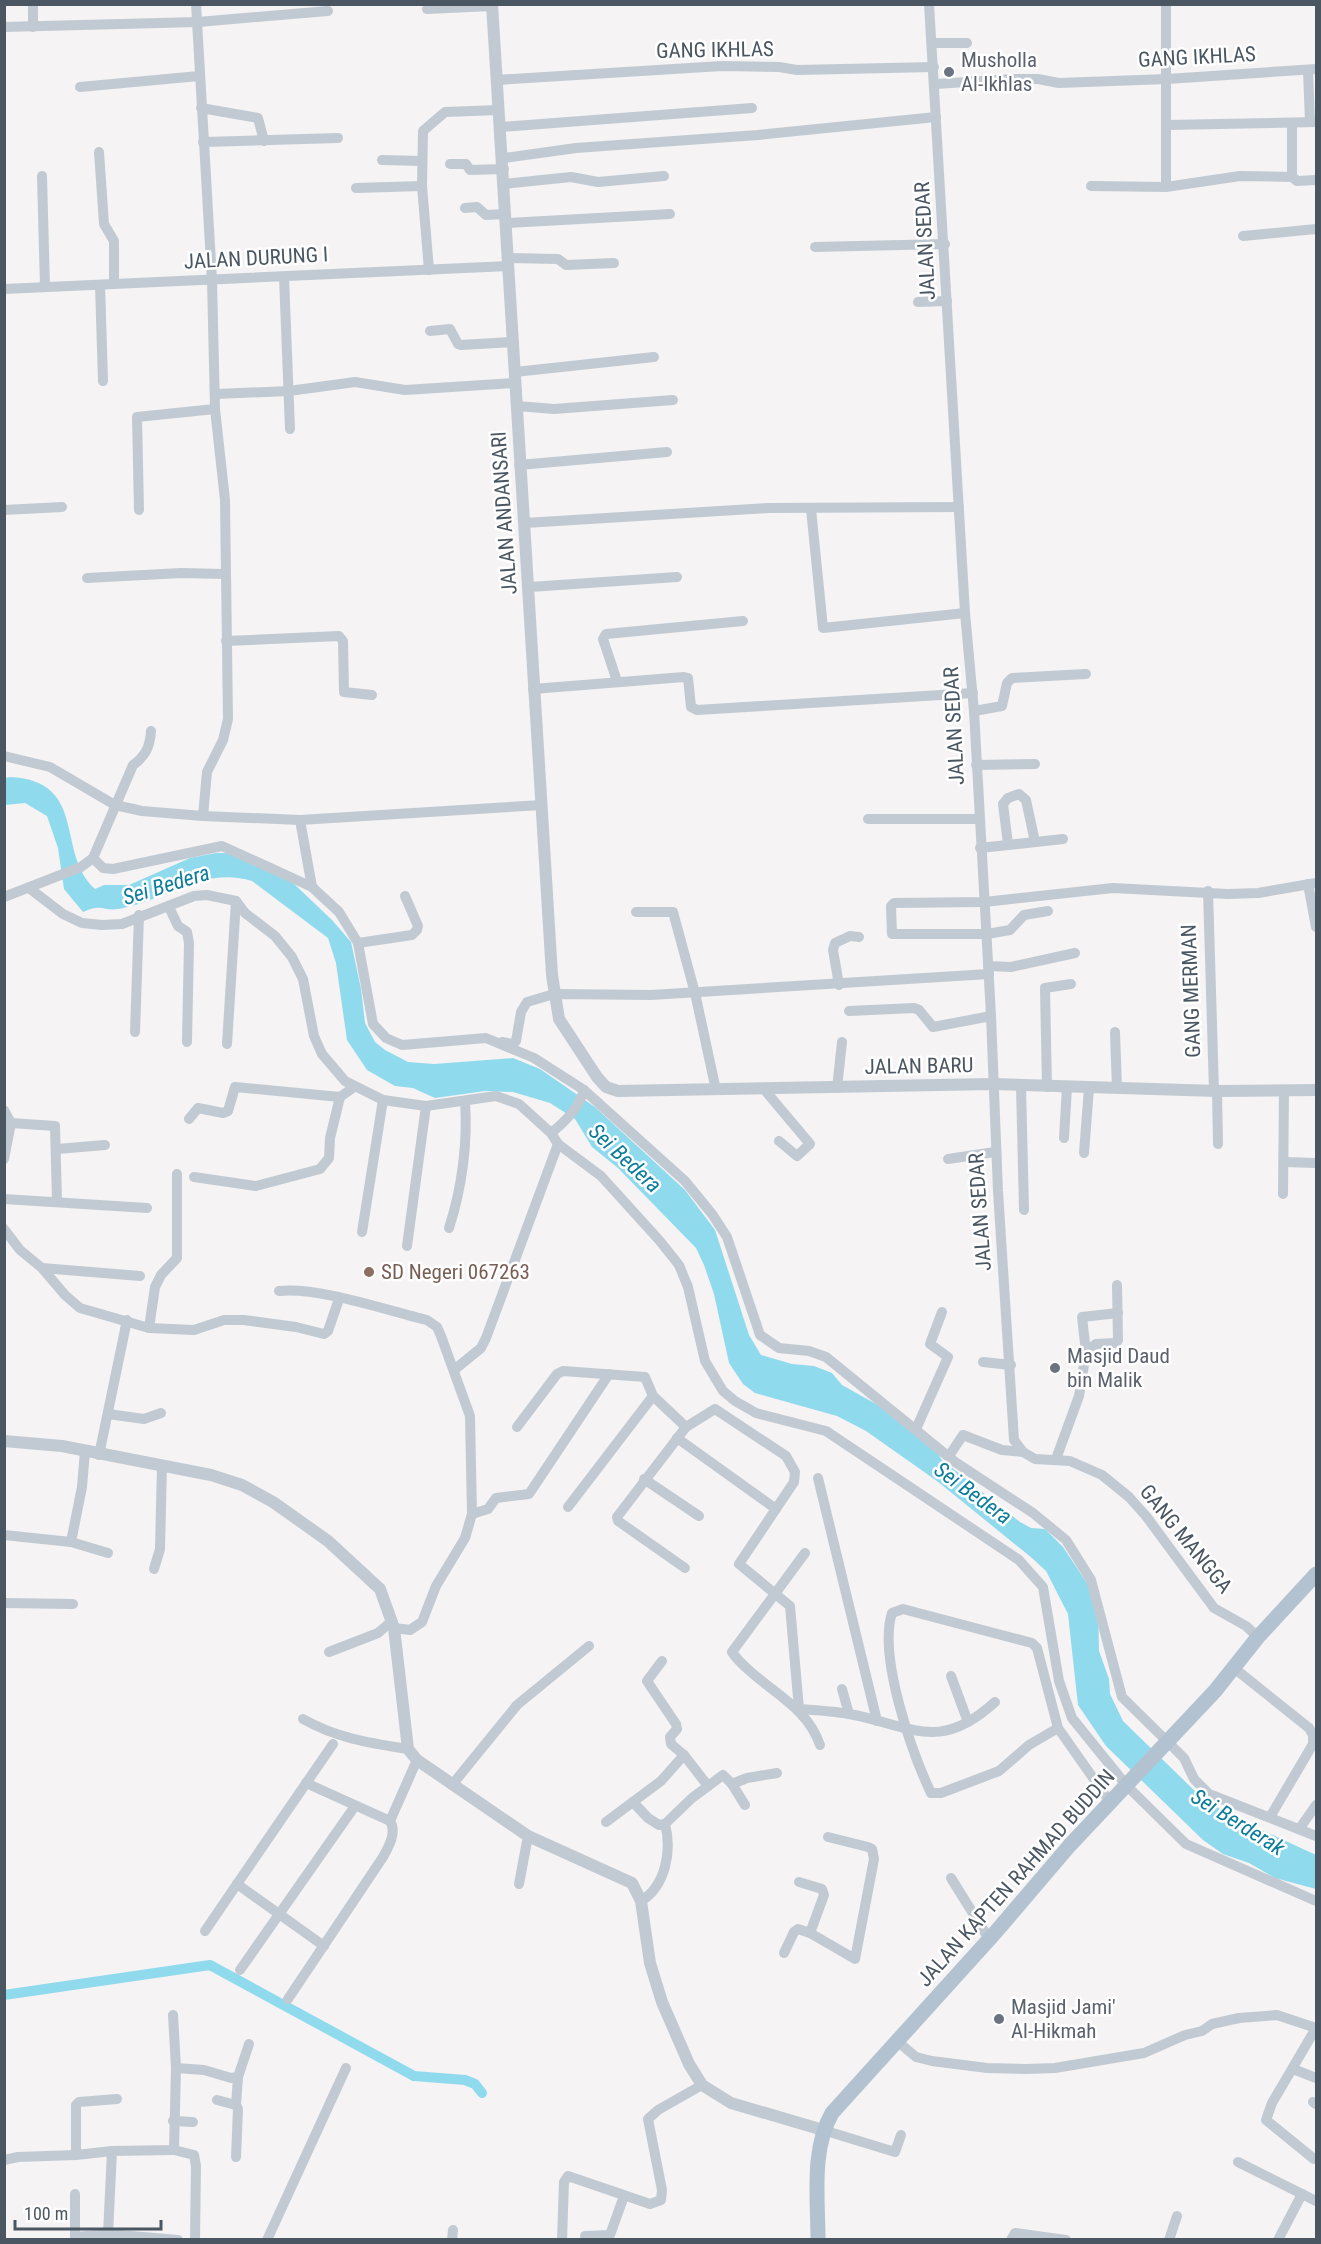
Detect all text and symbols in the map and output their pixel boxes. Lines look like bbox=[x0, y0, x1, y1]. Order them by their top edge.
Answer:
street label: GANG IKHLAS bbox=[656, 37, 774, 63]
street label: GANG IKHLAS bbox=[1138, 42, 1256, 72]
place label: Musholla Al-Ikhlas bbox=[961, 48, 1037, 96]
marker: Musholla Al-Ikhlas bbox=[942, 65, 956, 79]
street label: JALAN SEDAR bbox=[910, 181, 940, 301]
street label: JALAN DURUNG I bbox=[183, 242, 329, 274]
street label: JALAN ANDANSARI bbox=[486, 431, 522, 595]
street label: JALAN SEDAR bbox=[939, 666, 969, 786]
water label: Sei Bedera bbox=[120, 860, 212, 910]
street label: GANG MERMAN bbox=[1177, 924, 1205, 1058]
street label: JALAN BARU bbox=[864, 1053, 974, 1079]
water label: Sei Bedera bbox=[584, 1118, 666, 1198]
street label: JALAN SEDAR bbox=[964, 1152, 996, 1272]
place label: SD Negeri 067263 bbox=[381, 1260, 530, 1284]
marker: SD Negeri 067263 bbox=[362, 1265, 376, 1279]
place label: Masjid Daud bin Malik bbox=[1067, 1344, 1170, 1392]
marker: Masjid Daud bin Malik bbox=[1048, 1361, 1062, 1375]
water label: Sei Bedera bbox=[929, 1457, 1017, 1529]
street label: GANG MANGGA bbox=[1135, 1480, 1237, 1598]
street label: JALAN KAPTEN RAHMAD BUDDIN bbox=[912, 1765, 1120, 1991]
water label: Sei Berderak bbox=[1187, 1783, 1290, 1861]
place label: Masjid Jami' Al-Hikmah bbox=[1011, 1995, 1116, 2043]
marker: Masjid Jami' Al-Hikmah bbox=[992, 2012, 1006, 2026]
scale bar bbox=[15, 2193, 160, 2231]
text: 100 m bbox=[24, 2203, 68, 2224]

